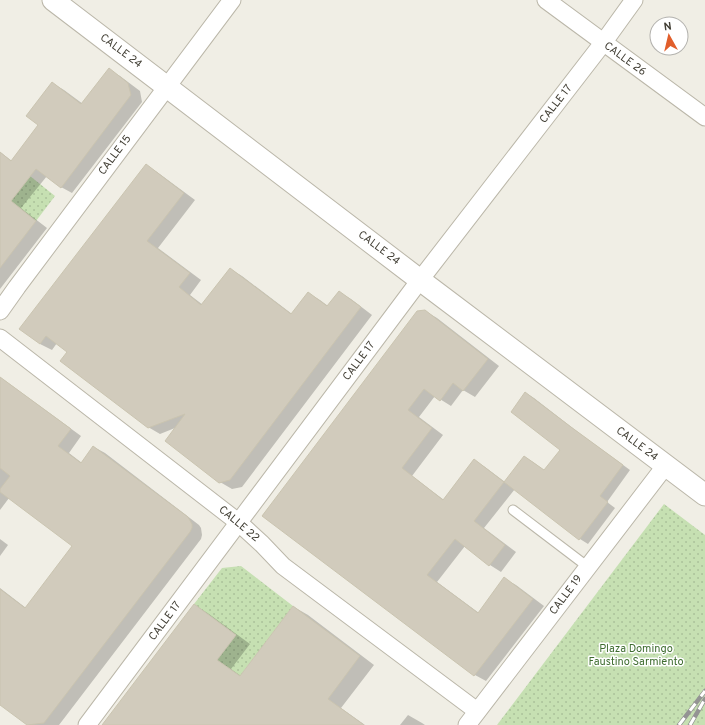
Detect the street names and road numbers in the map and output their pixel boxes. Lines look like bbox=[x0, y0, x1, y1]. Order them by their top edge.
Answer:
street label: CALLE 24 bbox=[97, 31, 145, 71]
street label: CALLE 26 bbox=[601, 39, 649, 79]
street label: CALLE 17 bbox=[537, 82, 576, 126]
street label: CALLE 15 bbox=[95, 132, 135, 178]
street label: CALLE 24 bbox=[355, 228, 403, 268]
street label: CALLE 17 bbox=[340, 338, 378, 383]
street label: CALLE 24 bbox=[613, 424, 661, 464]
street label: CALLE 22 bbox=[216, 503, 262, 545]
street label: CALLE 19 bbox=[546, 572, 586, 618]
street label: CALLE 17 bbox=[146, 598, 184, 643]

